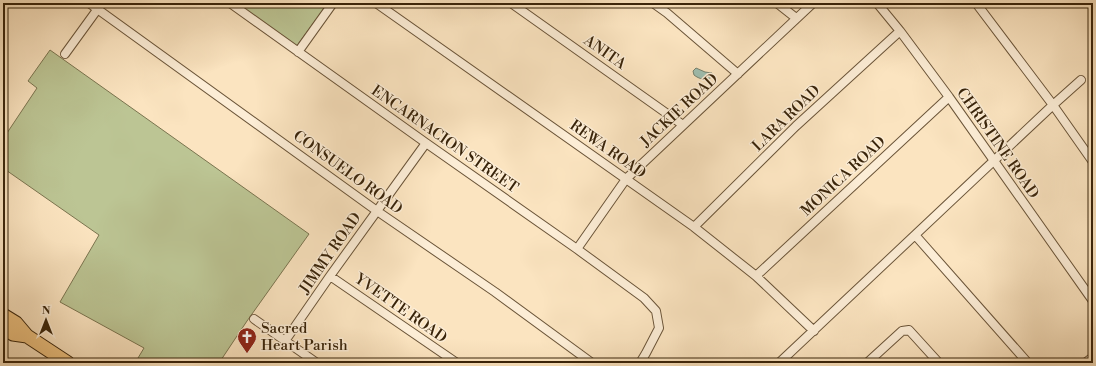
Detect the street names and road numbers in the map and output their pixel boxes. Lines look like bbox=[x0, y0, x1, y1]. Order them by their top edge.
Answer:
street label: ANITA bbox=[579, 30, 630, 74]
street label: JACKIE ROAD bbox=[636, 69, 722, 152]
street label: ENCARNACION STREET bbox=[367, 81, 522, 198]
street label: LARA ROAD bbox=[748, 81, 824, 156]
street label: CHRISTINE ROAD bbox=[952, 84, 1043, 202]
street label: REWA ROAD bbox=[566, 116, 650, 183]
street label: CONSUELO ROAD bbox=[289, 126, 406, 219]
street label: MONICA ROAD bbox=[797, 132, 890, 220]
street label: JIMMY ROAD bbox=[295, 209, 365, 299]
street label: YVETTE ROAD bbox=[350, 269, 451, 347]

